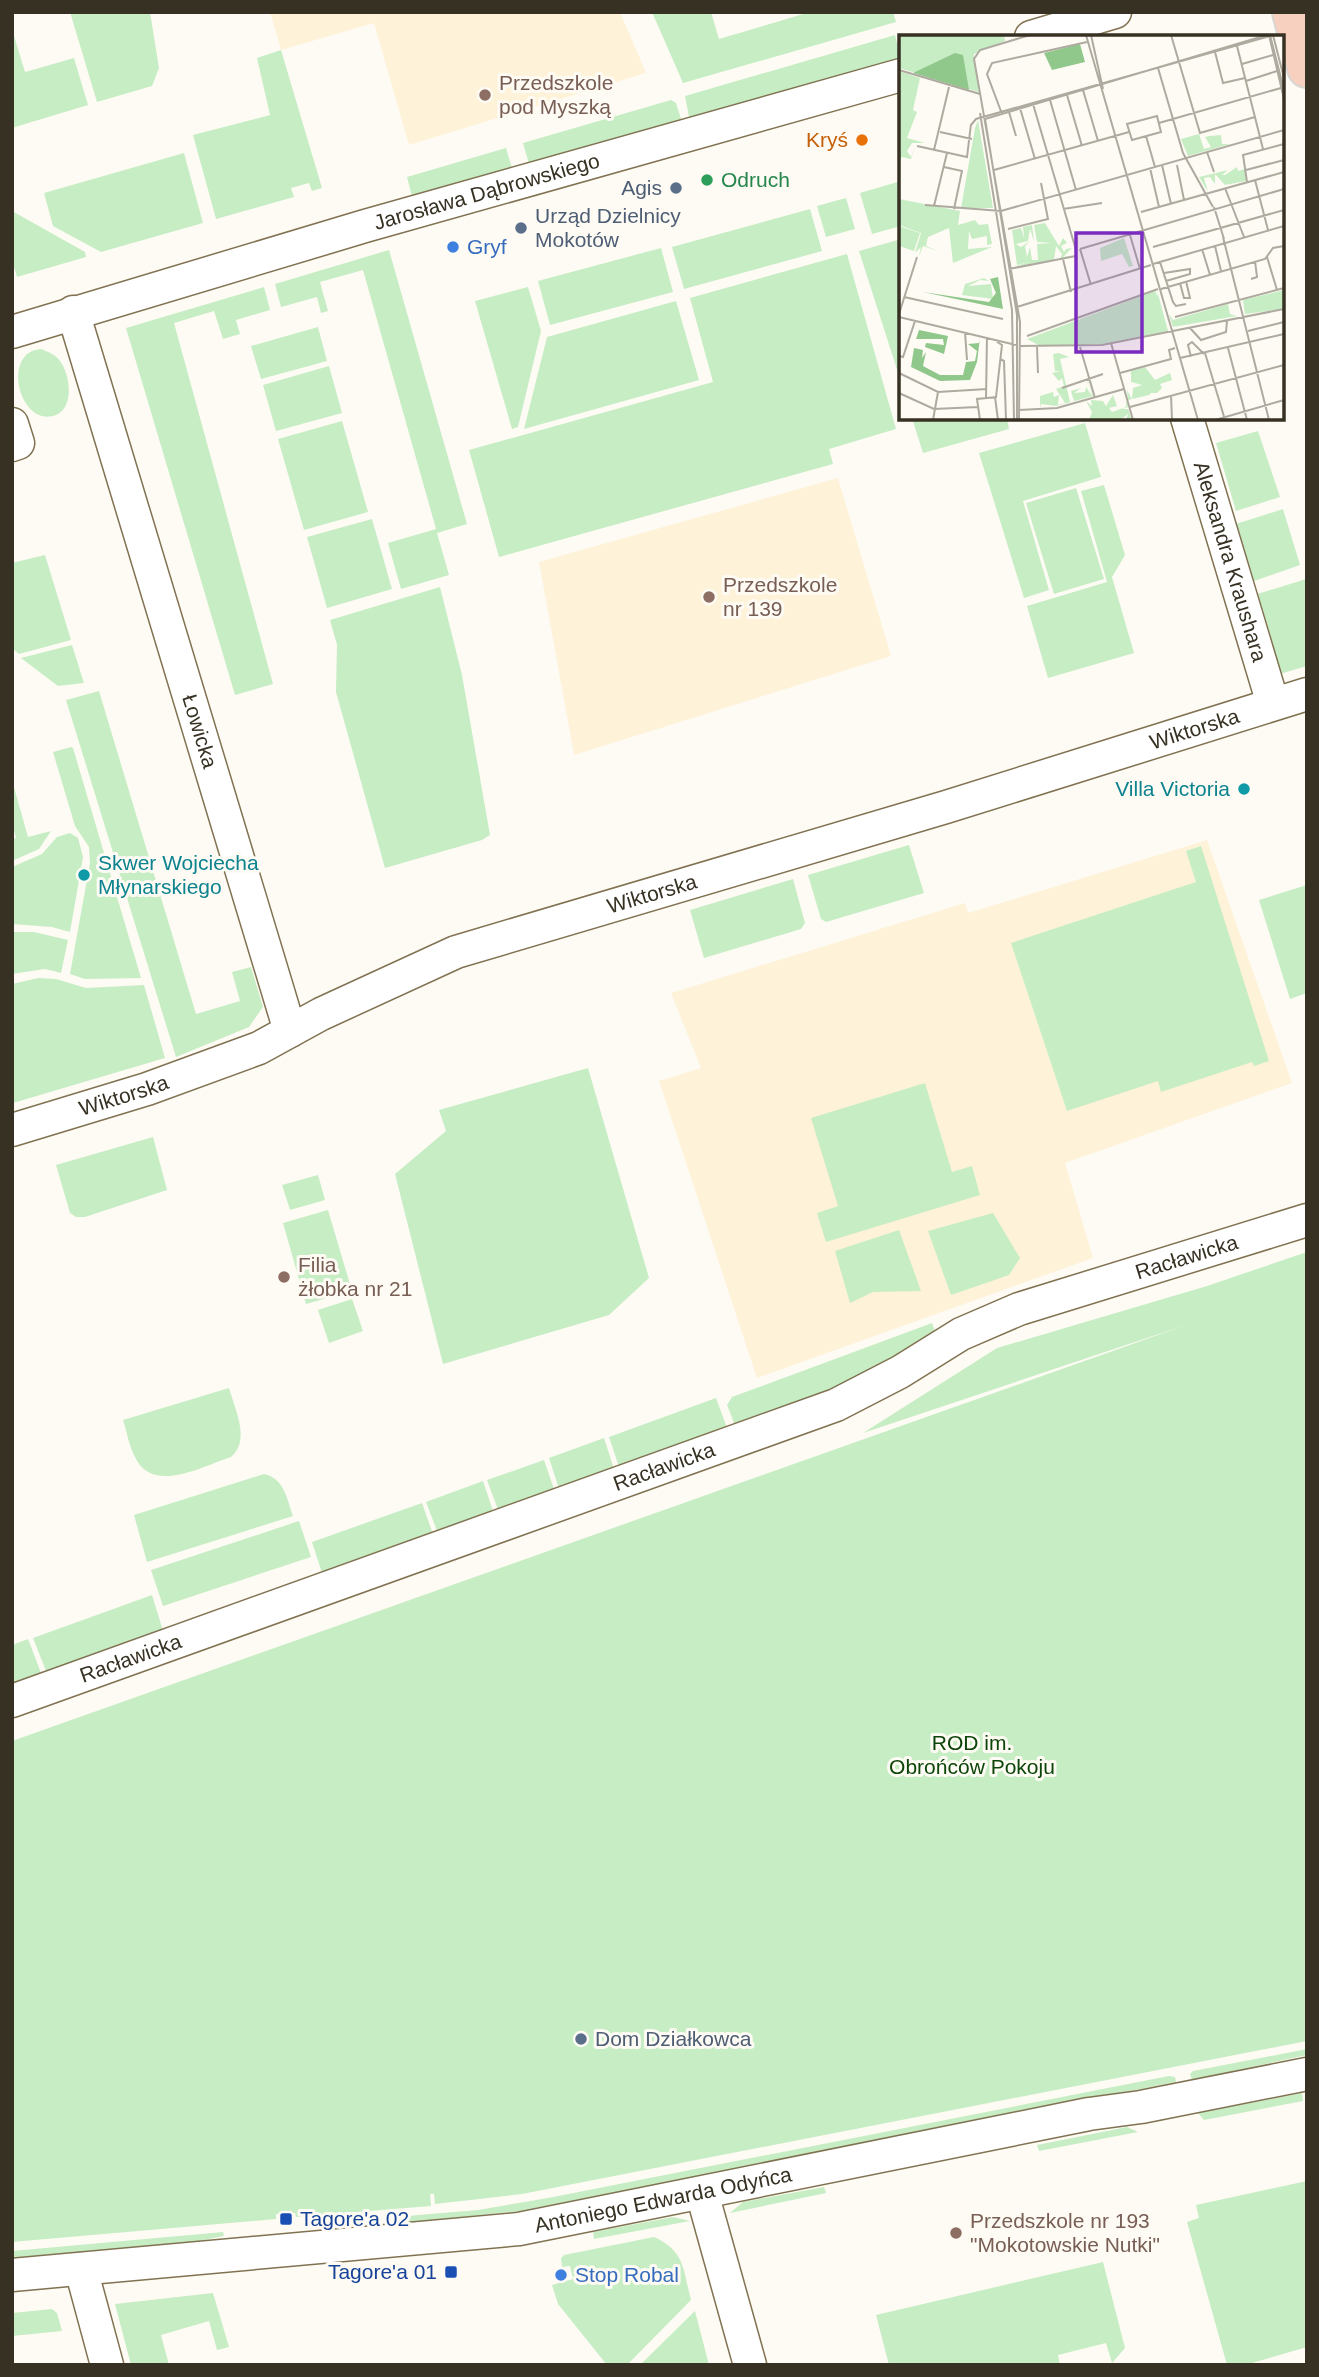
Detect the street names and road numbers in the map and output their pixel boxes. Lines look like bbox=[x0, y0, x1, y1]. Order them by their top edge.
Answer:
street label: Jarosława Dąbrowskiego bbox=[371, 148, 602, 234]
street label: Aleksandra Kraushara bbox=[1190, 459, 1272, 665]
street label: Łowicka bbox=[178, 692, 222, 771]
street label: Wiktorska bbox=[1147, 704, 1242, 753]
street label: Wiktorska bbox=[604, 869, 700, 918]
street label: Wiktorska bbox=[76, 1070, 172, 1120]
street label: Racławicka bbox=[1132, 1230, 1241, 1283]
street label: Racławicka bbox=[610, 1437, 718, 1495]
street label: Racławicka bbox=[77, 1629, 185, 1687]
street label: Antoniego Edwarda Odyńca bbox=[532, 2162, 794, 2237]

